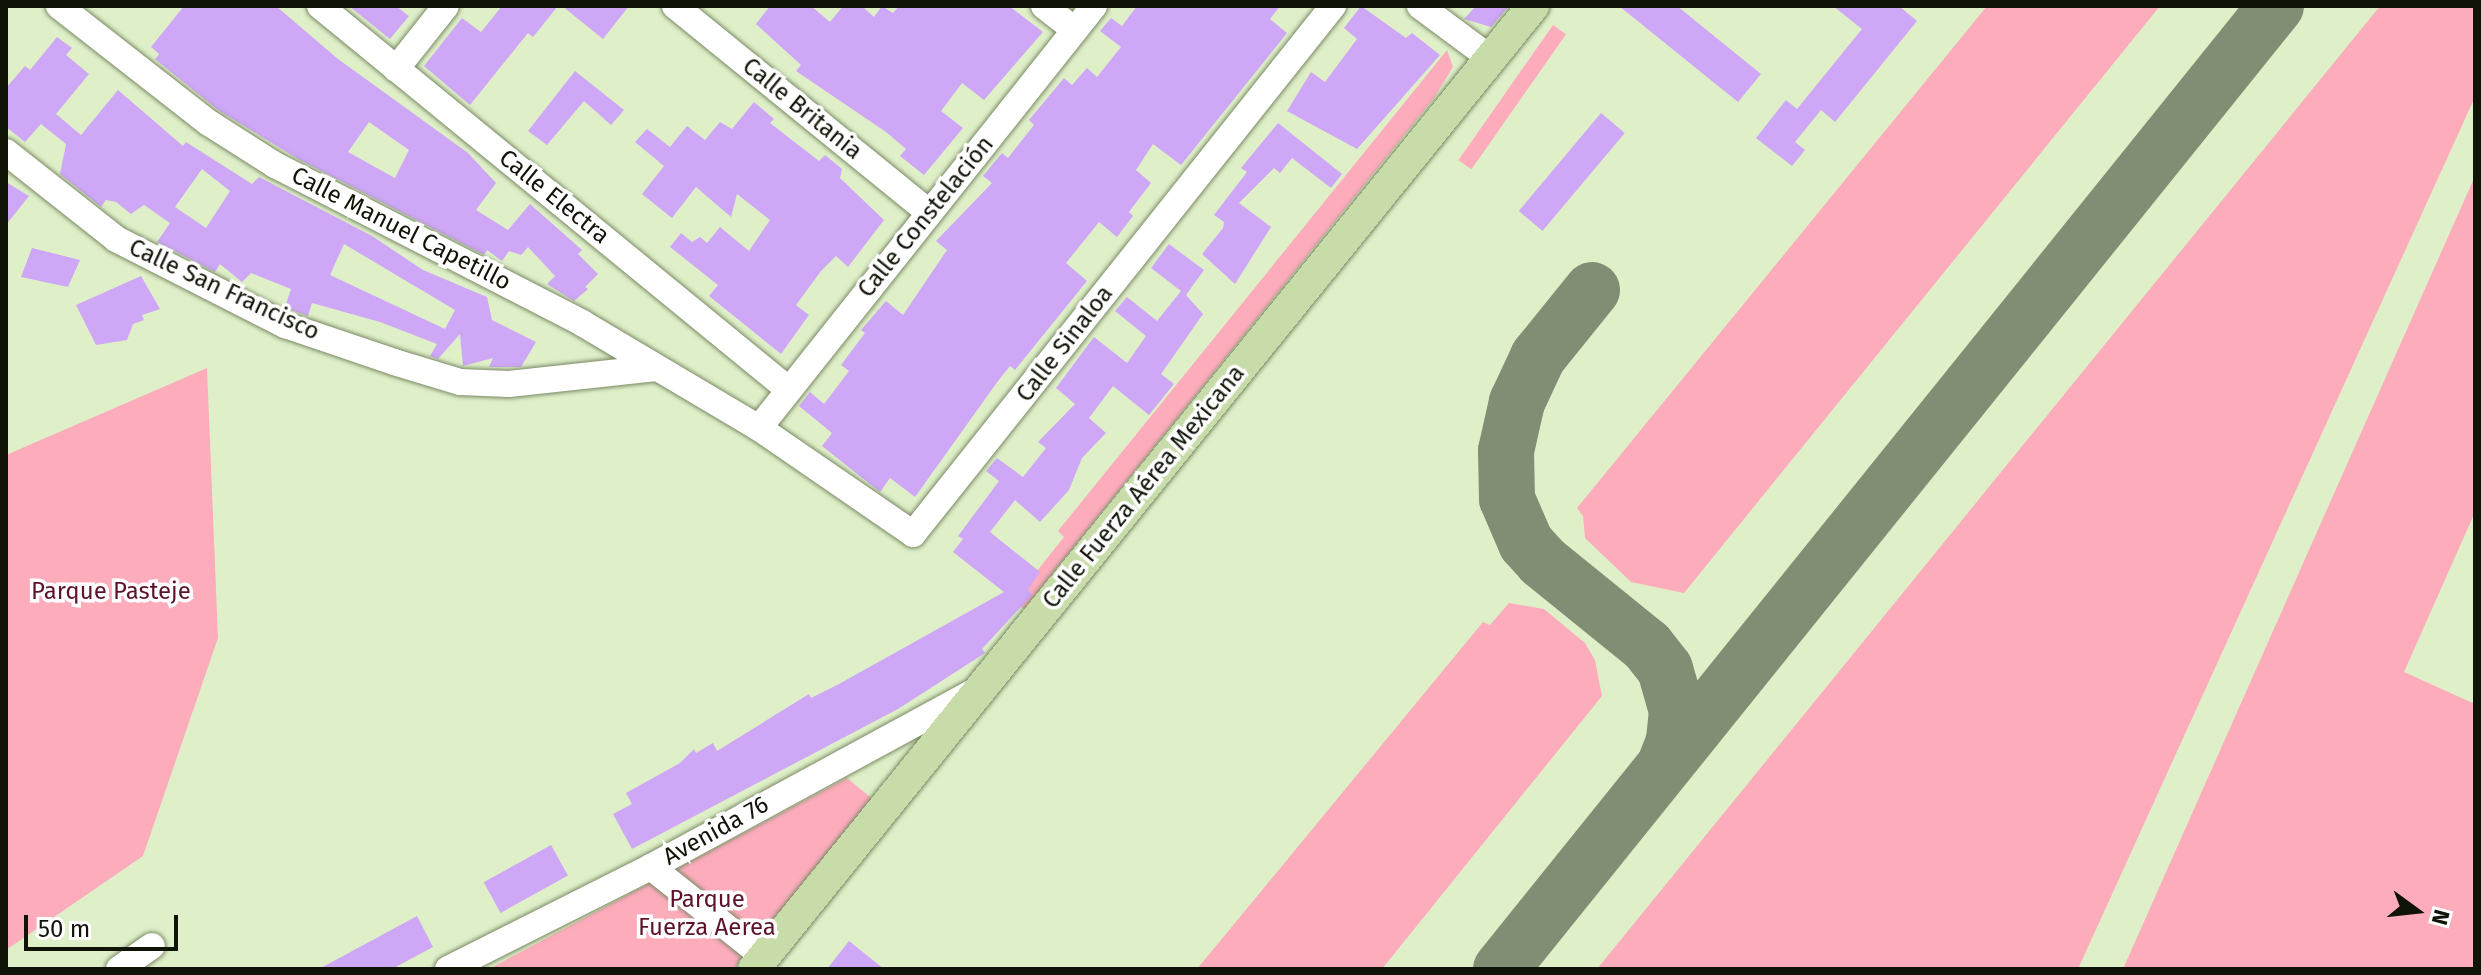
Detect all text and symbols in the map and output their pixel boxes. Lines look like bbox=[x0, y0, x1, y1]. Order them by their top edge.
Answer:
street label: Calle Britania bbox=[736, 52, 868, 166]
street label: Calle Constelación bbox=[852, 130, 1000, 304]
street label: Calle Electra bbox=[493, 144, 615, 250]
street label: Calle Manuel Capetillo bbox=[286, 161, 516, 297]
street label: Calle San Francisco bbox=[124, 233, 324, 347]
street label: Calle Sinaloa bbox=[1011, 280, 1119, 408]
street label: Calle Fuerza Aérea Mexicana bbox=[1037, 359, 1251, 615]
park label: Parque Pasteje bbox=[31, 578, 191, 606]
street label: Avenida 76 bbox=[658, 790, 774, 872]
north arrow bbox=[2377, 871, 2457, 951]
park label: Parque Fuerza Aerea bbox=[638, 886, 776, 942]
scale bar bbox=[28, 899, 182, 949]
text: N bbox=[2426, 907, 2456, 928]
text: 50 m bbox=[38, 915, 90, 943]

